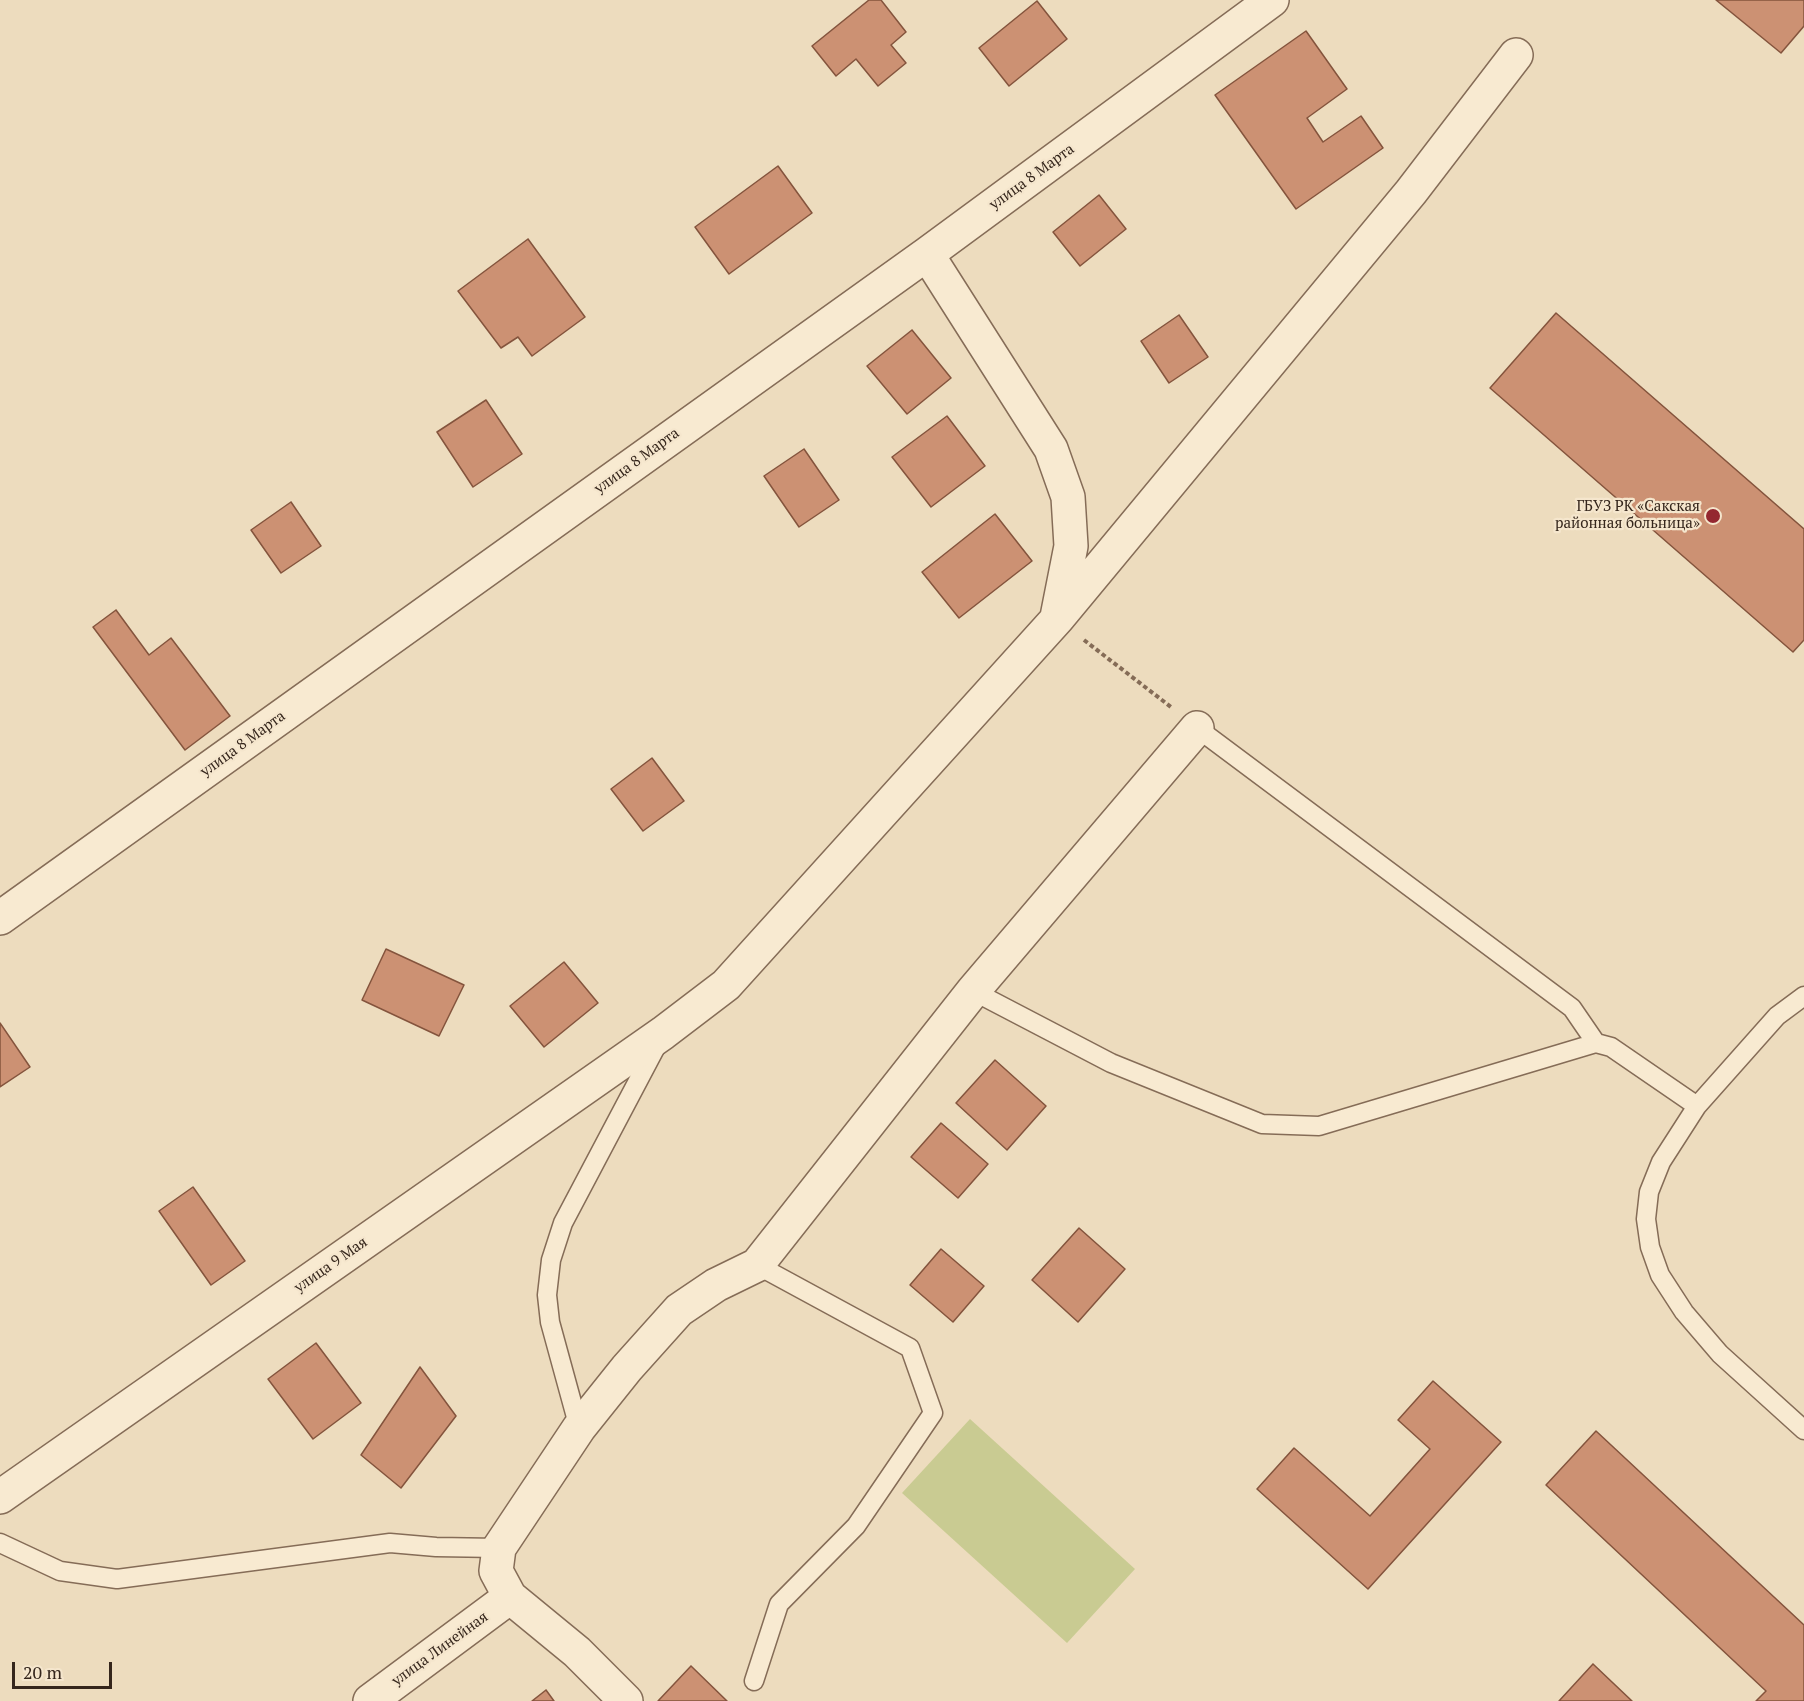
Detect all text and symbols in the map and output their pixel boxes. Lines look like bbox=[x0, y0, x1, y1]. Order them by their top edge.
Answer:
street label: улица 8 Марта bbox=[986, 140, 1078, 214]
street label: улица 8 Марта bbox=[591, 424, 683, 498]
place label: ГБУЗ РК «Сакская районная больница» bbox=[1555, 498, 1700, 533]
marker: ГБУЗ РК «Сакская районная больница» bbox=[1704, 507, 1722, 525]
street label: улица 8 Марта bbox=[197, 707, 289, 781]
street label: улица 9 Мая bbox=[291, 1233, 371, 1297]
street label: улица Линейная bbox=[388, 1608, 492, 1690]
scale bar bbox=[15, 1650, 116, 1688]
text: 20 m bbox=[23, 1660, 62, 1684]

